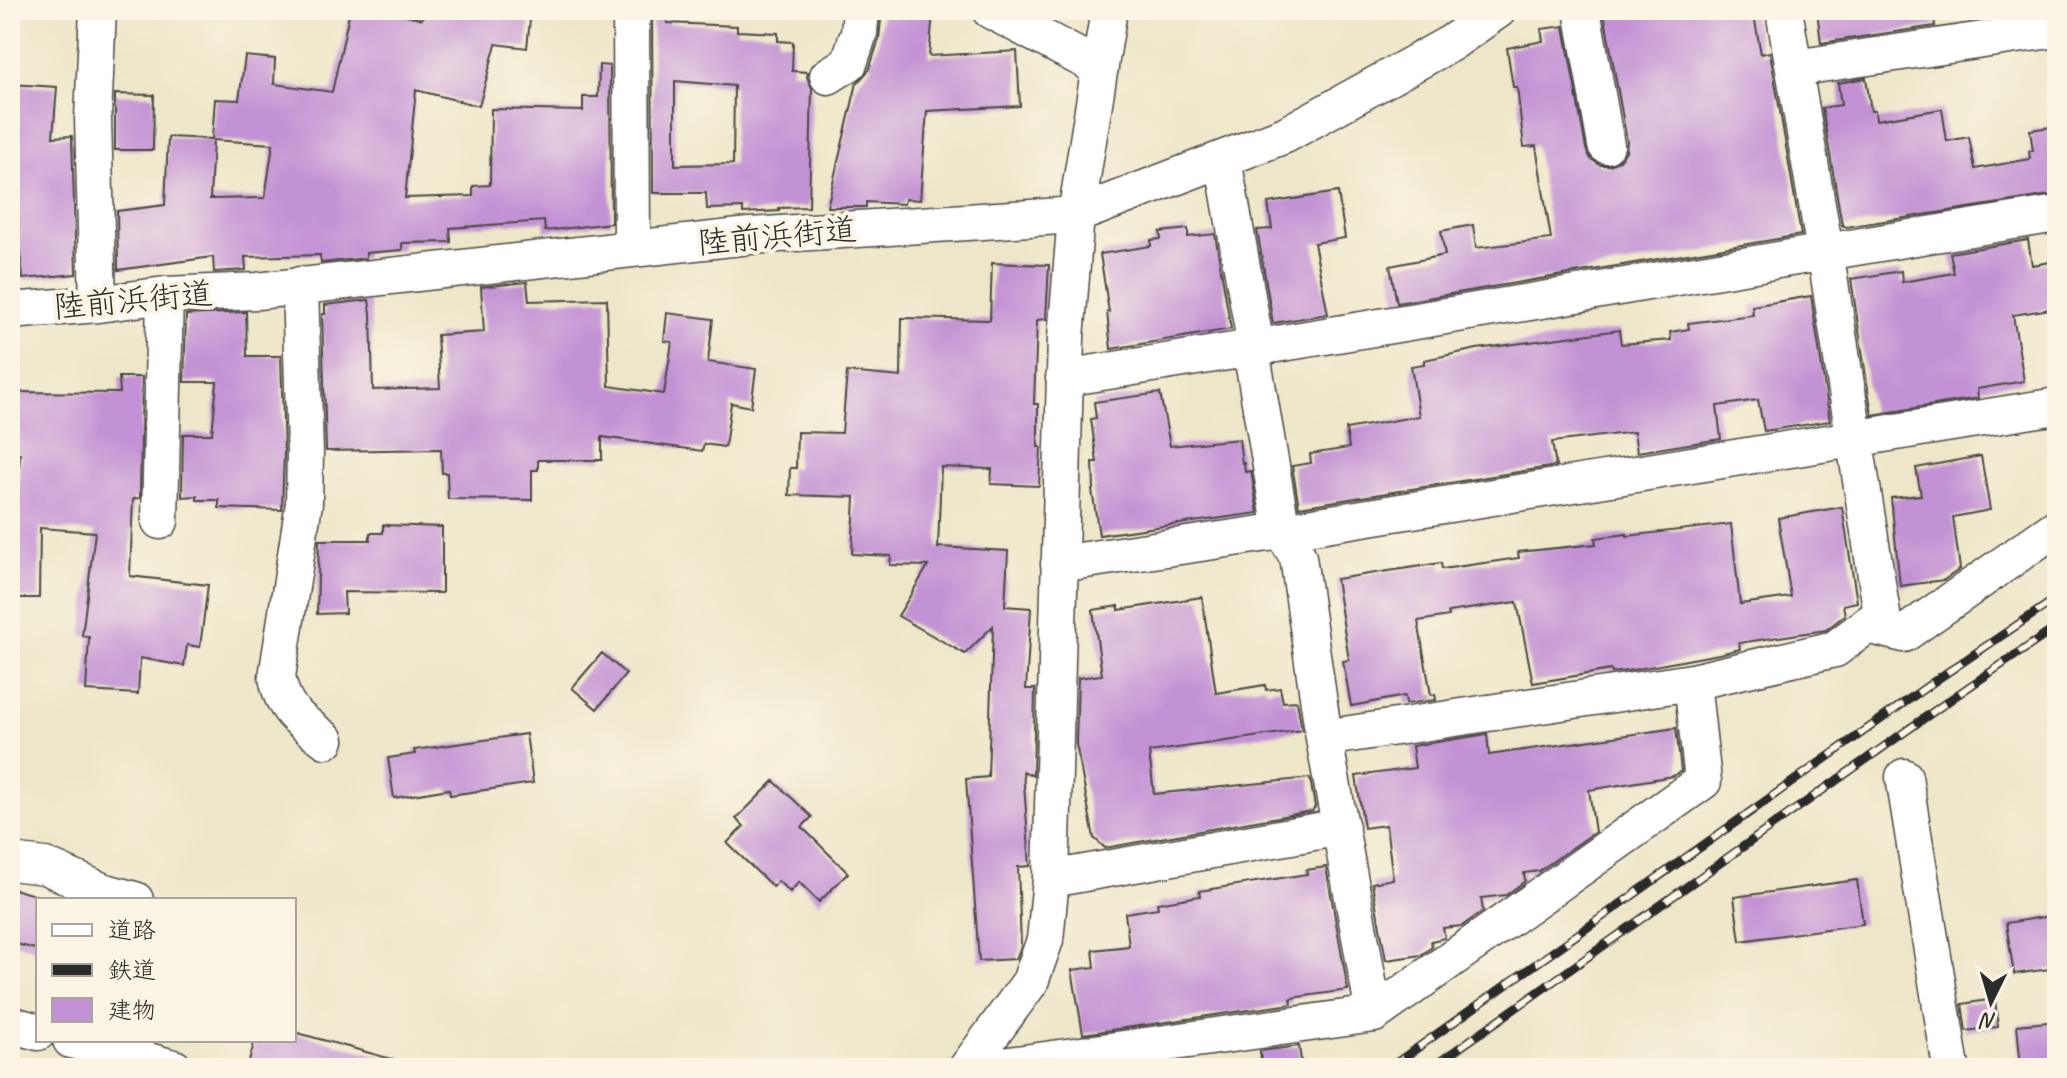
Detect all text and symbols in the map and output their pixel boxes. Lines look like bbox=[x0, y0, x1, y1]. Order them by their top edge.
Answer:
street label: 陸前浜街道 bbox=[696, 209, 858, 263]
street label: 陸前浜街道 bbox=[52, 273, 214, 327]
legend bbox=[36, 898, 296, 1042]
text: 道路 bbox=[108, 915, 156, 945]
text: 鉄道 bbox=[108, 955, 156, 985]
north arrow bbox=[1951, 962, 2031, 1042]
text: 建物 bbox=[108, 995, 156, 1025]
text: N bbox=[1978, 1006, 1997, 1035]

